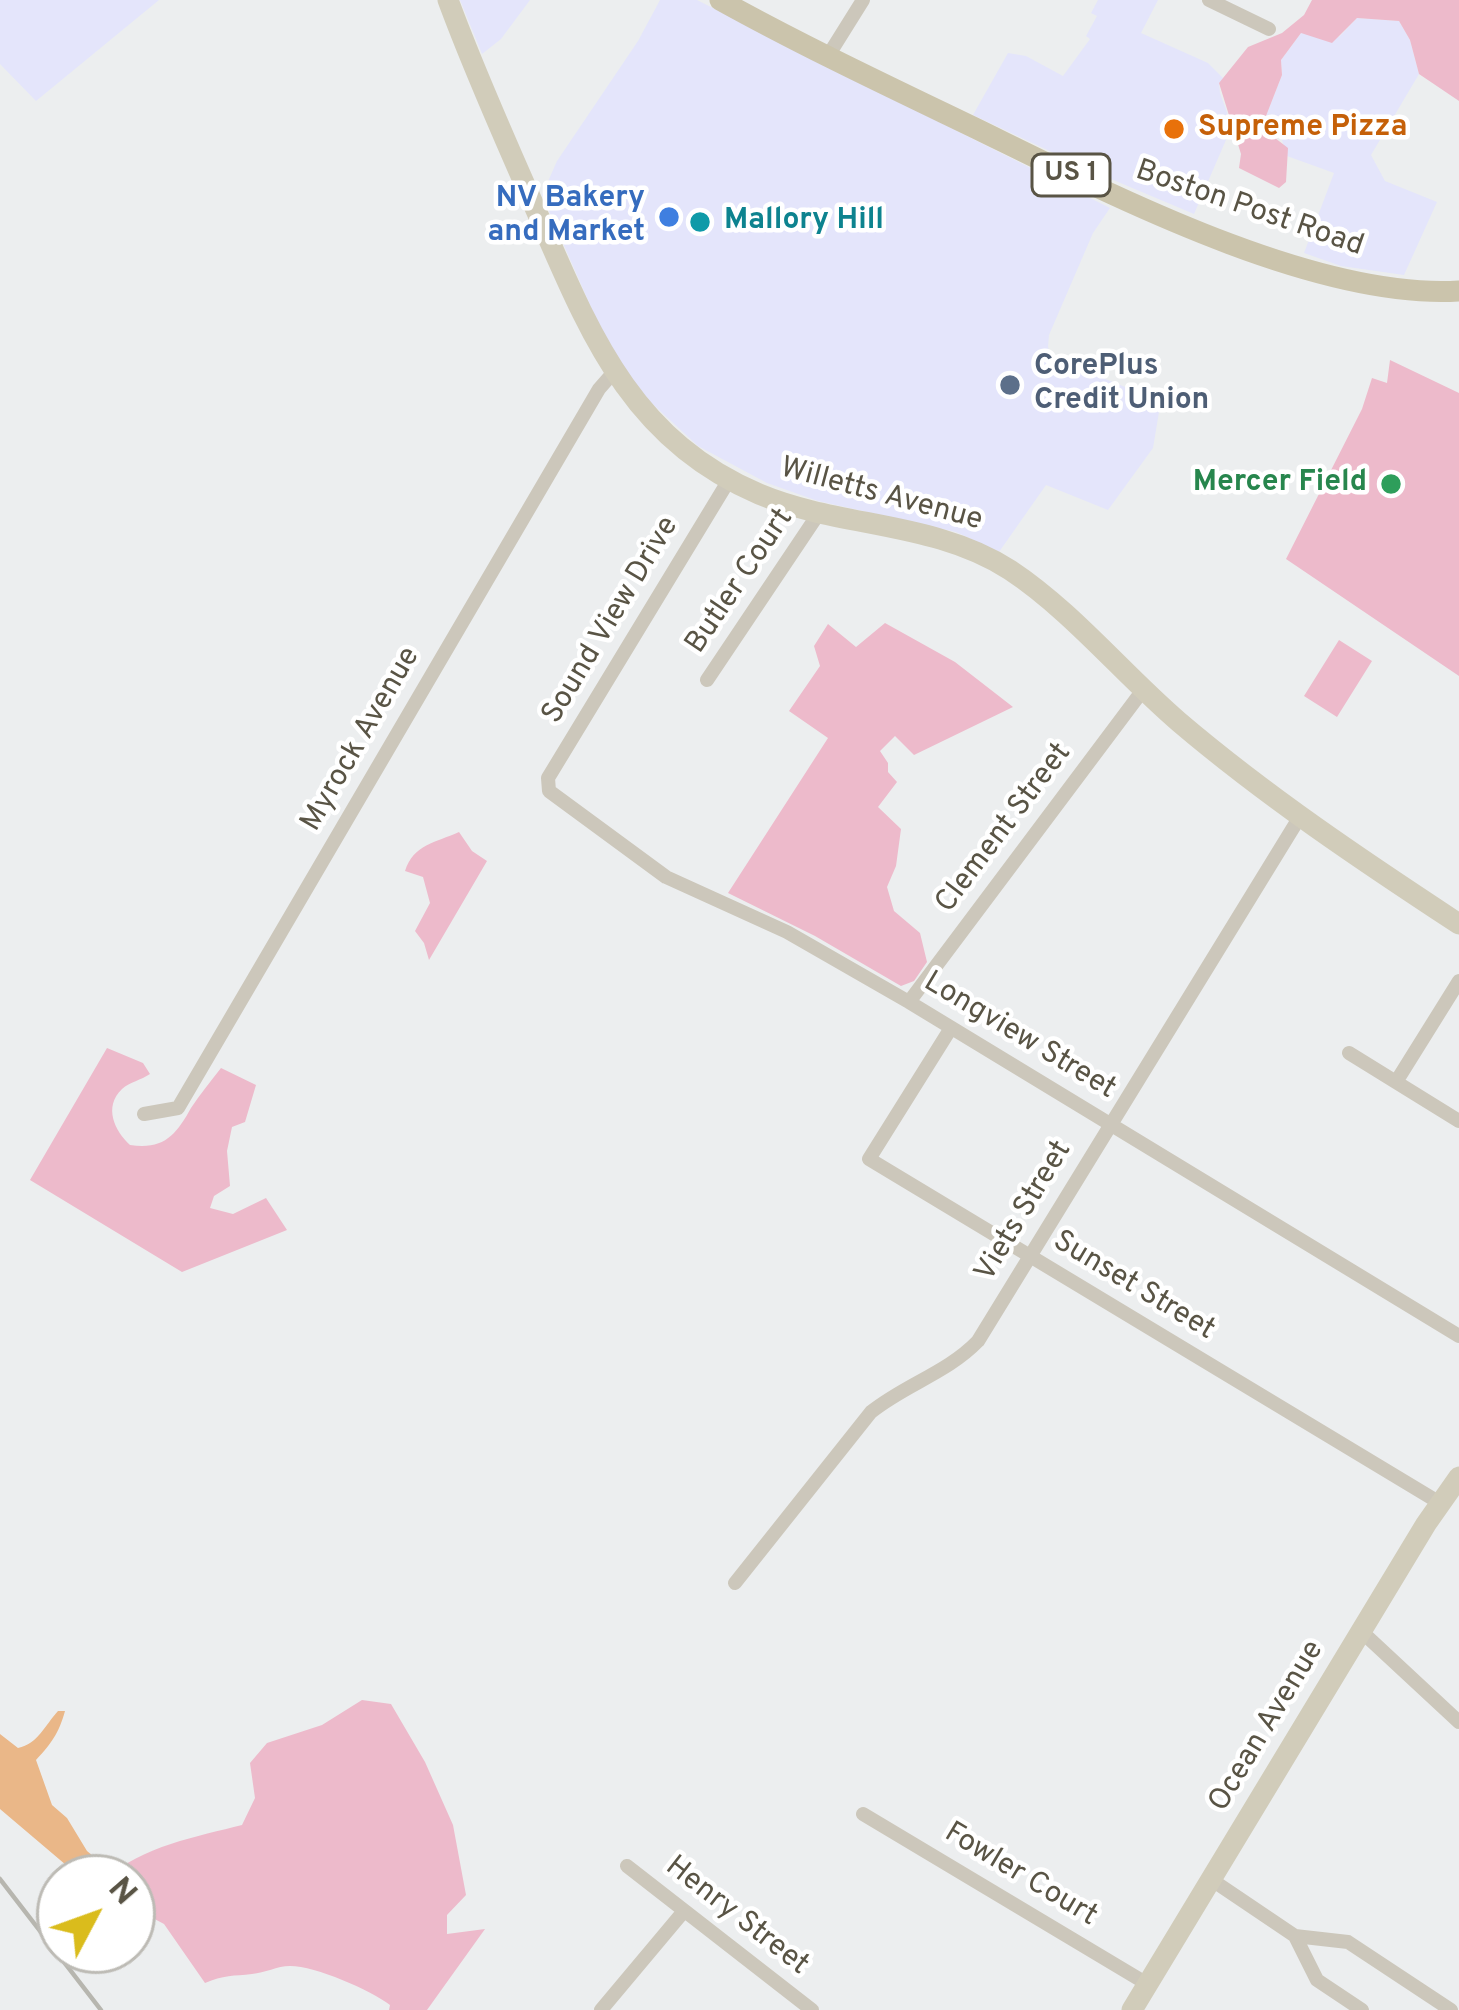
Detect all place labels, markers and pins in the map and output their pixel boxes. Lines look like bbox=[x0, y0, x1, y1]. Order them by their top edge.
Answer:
place label: Supreme Pizza bbox=[1198, 111, 1407, 147]
marker: Supreme Pizza bbox=[1161, 116, 1187, 142]
place label: NV Bakery and Market bbox=[487, 182, 645, 252]
marker: NV Bakery and Market bbox=[656, 204, 682, 230]
place label: Mallory Hill bbox=[724, 204, 884, 240]
marker: Mallory Hill bbox=[687, 209, 713, 235]
place label: CorePlus Credit Union bbox=[1034, 350, 1209, 421]
marker: CorePlus Credit Union bbox=[997, 372, 1023, 398]
place label: Mercer Field bbox=[1193, 466, 1367, 502]
marker: Mercer Field bbox=[1378, 471, 1404, 497]

